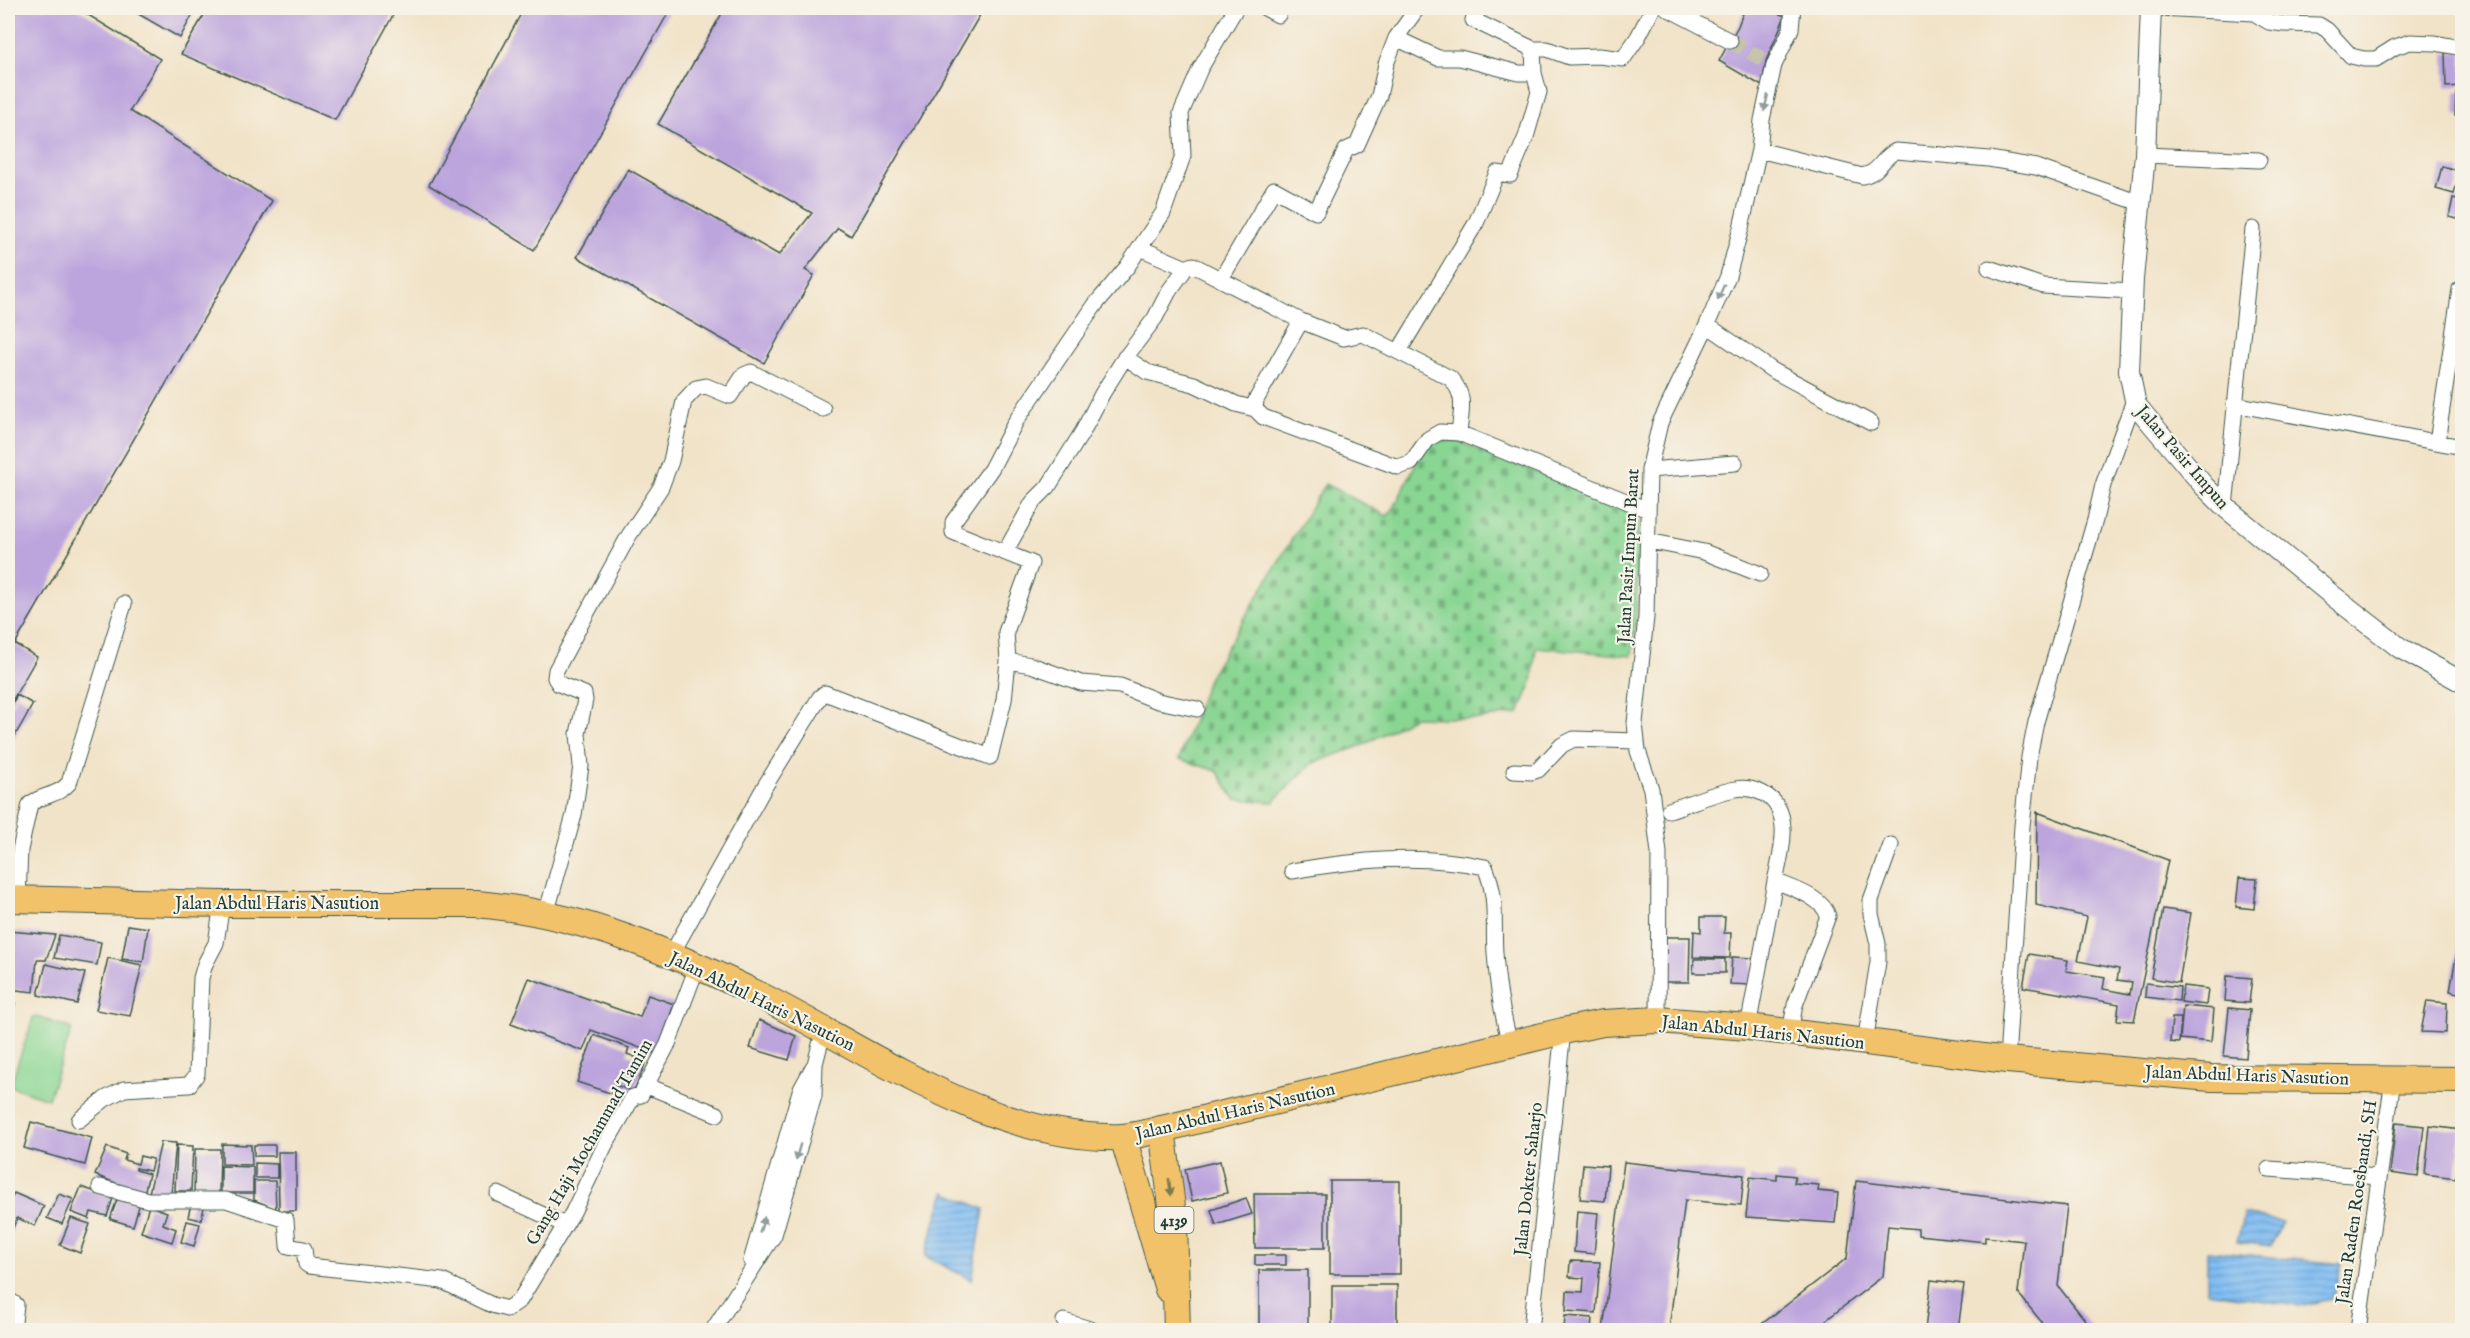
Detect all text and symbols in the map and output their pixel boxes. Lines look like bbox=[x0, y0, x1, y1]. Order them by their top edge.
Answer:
one-way arrow bbox=[1761, 94, 1770, 113]
one-way arrow bbox=[1716, 284, 1726, 302]
street label: Jalan Pasir Impun bbox=[2129, 400, 2234, 515]
street label: Jalan Pasir Impun Barat bbox=[1613, 468, 1646, 646]
street label: Jalan Abdul Haris Nasution bbox=[173, 893, 379, 916]
street label: Jalan Abdul Haris Nasution bbox=[663, 946, 858, 1058]
street label: Jalan Abdul Haris Nasution bbox=[1658, 1011, 1866, 1056]
street label: Gang Haji Mochammad Tamim bbox=[522, 1035, 659, 1250]
street label: Jalan Abdul Haris Nasution bbox=[2143, 1061, 2350, 1092]
street label: Jalan Abdul Haris Nasution bbox=[1131, 1078, 1338, 1147]
street label: Jalan Raden Roesbandi, SH bbox=[2331, 1098, 2383, 1308]
street label: Jalan Dokter Saharjo bbox=[1510, 1101, 1549, 1259]
one-way arrow bbox=[793, 1143, 802, 1161]
one-way arrow bbox=[1165, 1178, 1174, 1197]
road number: 4139 bbox=[1154, 1207, 1194, 1233]
one-way arrow bbox=[758, 1216, 767, 1234]

